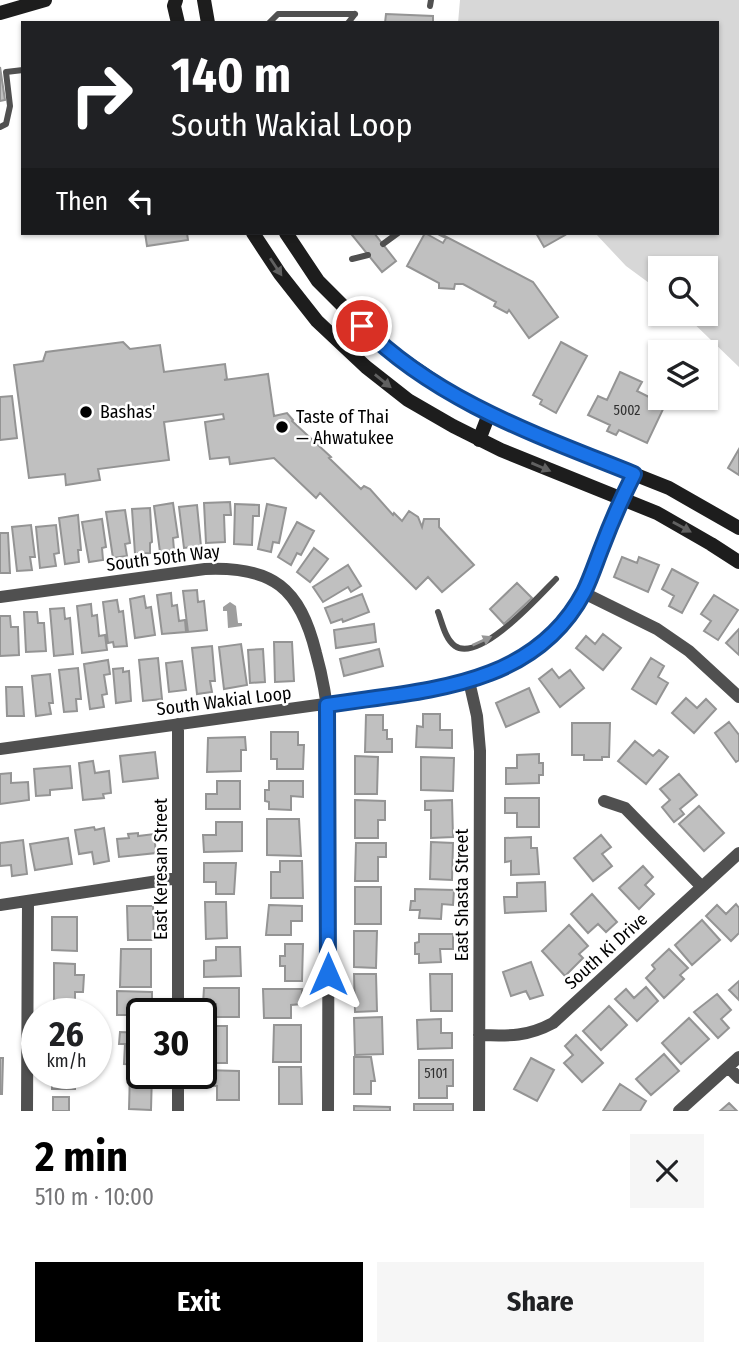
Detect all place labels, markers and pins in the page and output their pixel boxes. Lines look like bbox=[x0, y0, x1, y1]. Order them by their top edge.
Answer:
pin bbox=[332, 296, 392, 356]
place label: Bashas' bbox=[100, 401, 155, 423]
marker: Bashas' bbox=[78, 404, 94, 420]
place label: Taste of Thai — Ahwatukee bbox=[296, 406, 394, 449]
marker: Taste of Thai — Ahwatukee bbox=[274, 419, 290, 435]

